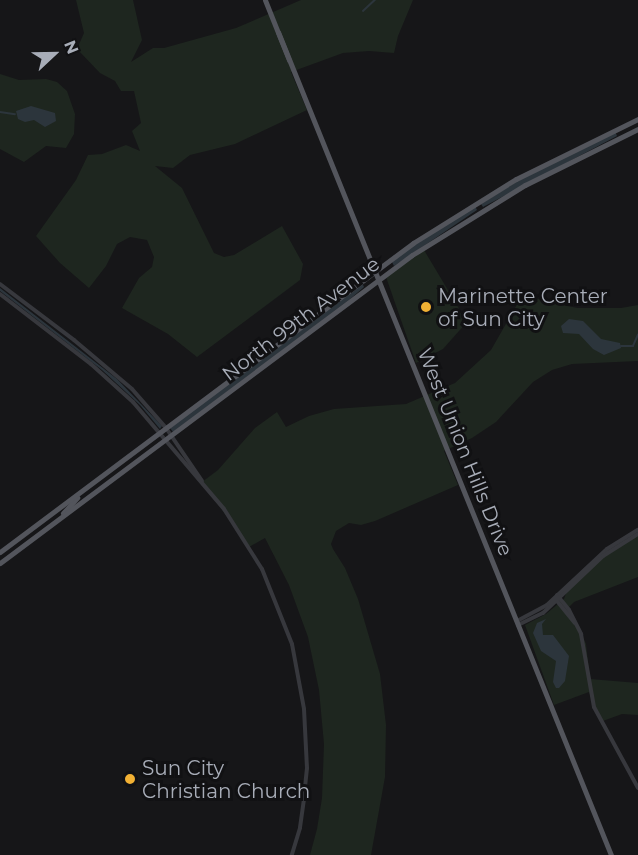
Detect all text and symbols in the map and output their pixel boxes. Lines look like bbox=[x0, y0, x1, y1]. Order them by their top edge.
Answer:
north arrow bbox=[24, 24, 84, 84]
text: N bbox=[60, 38, 82, 57]
street label: North 99th Avenue bbox=[218, 252, 384, 386]
place label: Marinette Center of Sun City bbox=[438, 284, 608, 331]
marker: Marinette Center of Sun City bbox=[419, 300, 433, 314]
street label: West Union Hills Drive bbox=[412, 345, 518, 559]
place label: Sun City Christian Church bbox=[142, 756, 310, 803]
marker: Sun City Christian Church bbox=[123, 772, 137, 786]

